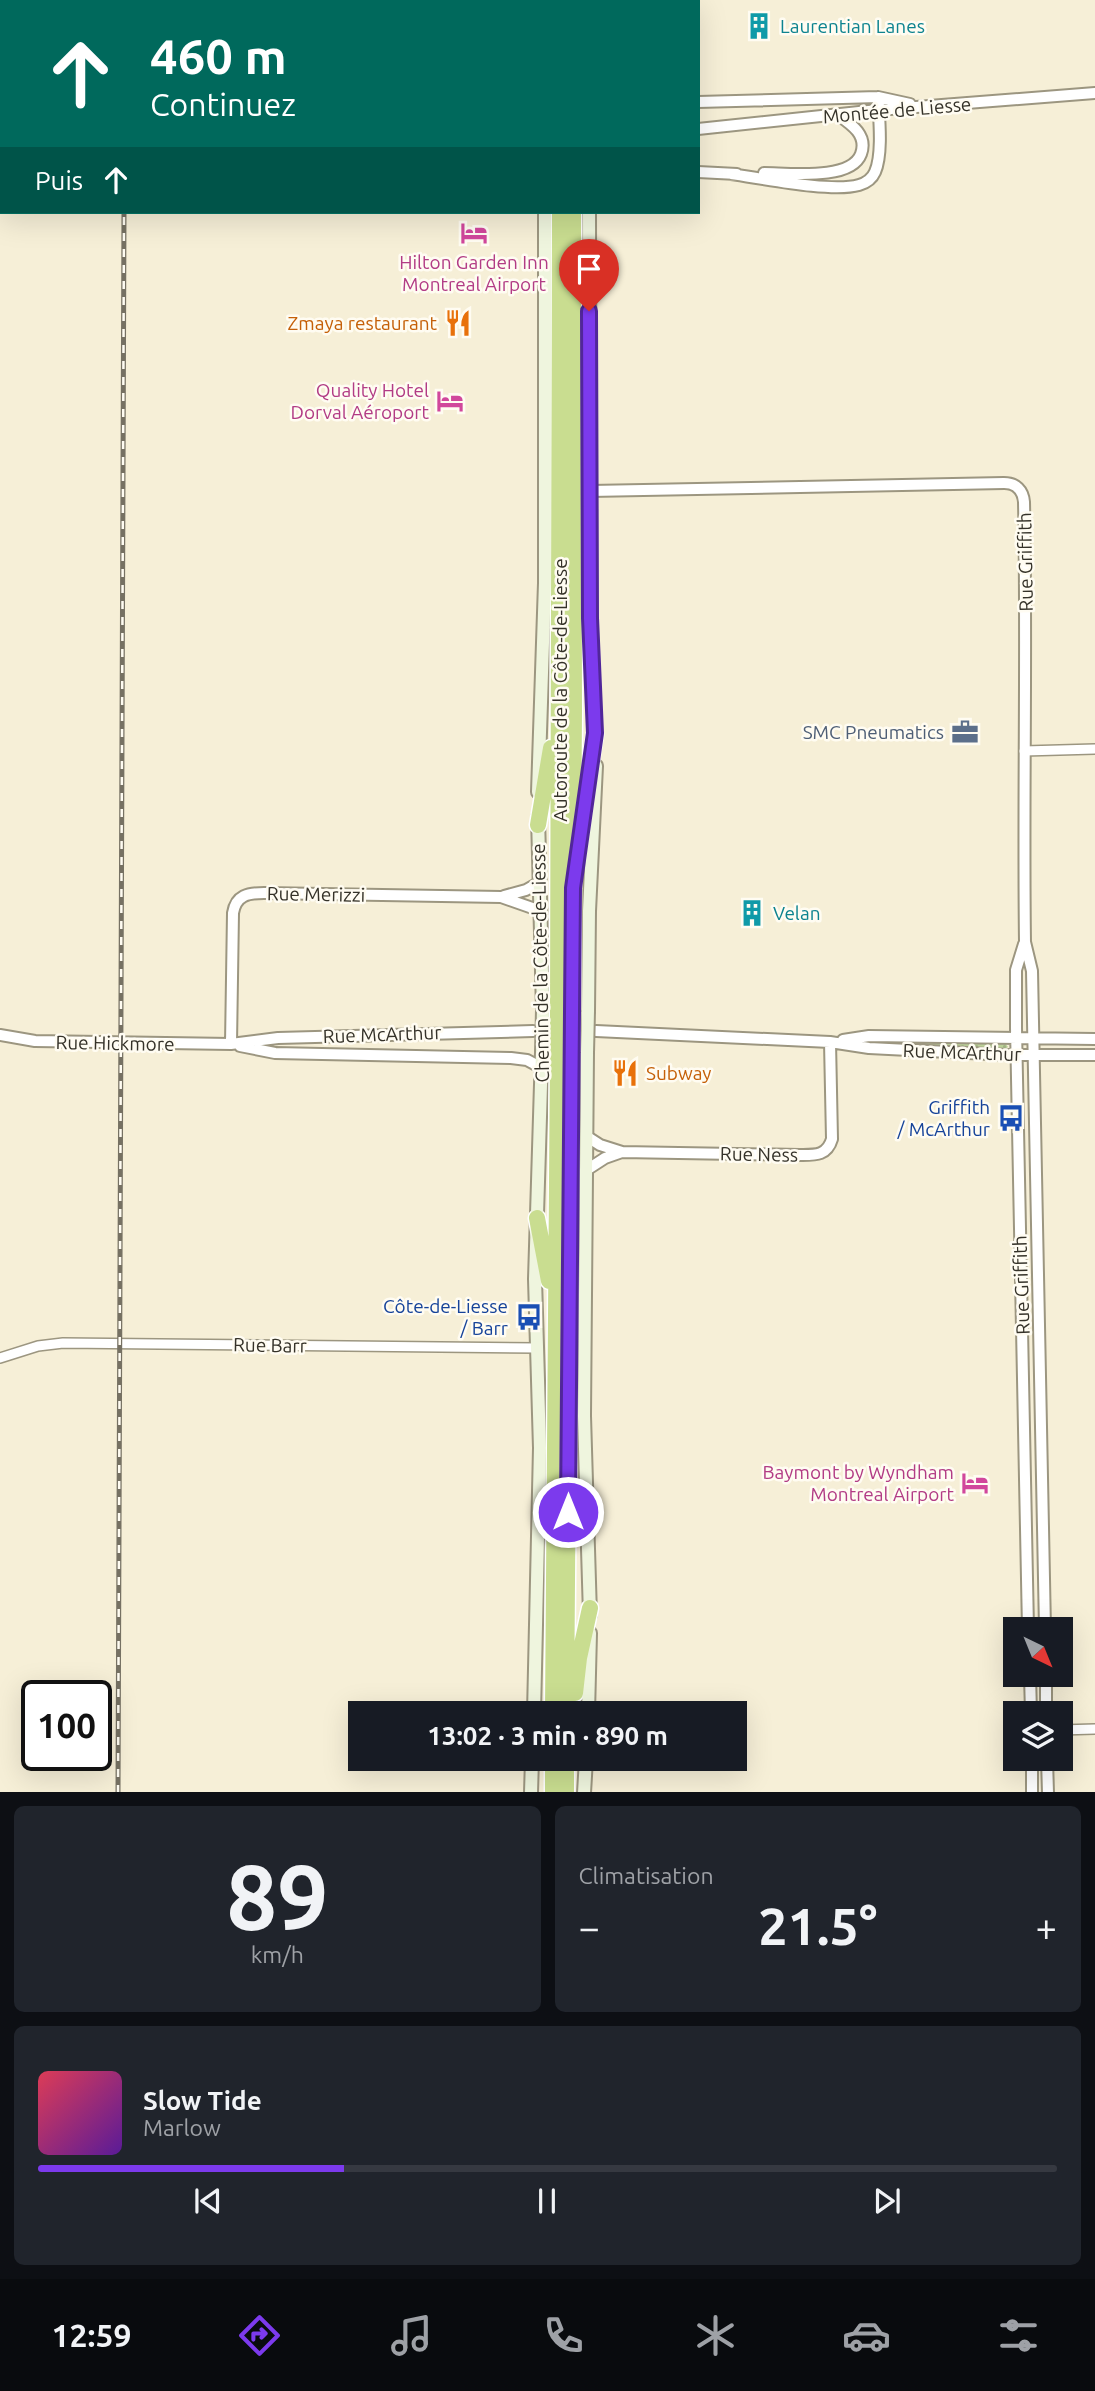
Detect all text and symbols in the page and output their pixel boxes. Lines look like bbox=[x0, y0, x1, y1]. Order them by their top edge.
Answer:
building icon: Laurentian Lanes bbox=[744, 11, 774, 41]
place label: Laurentian Lanes bbox=[780, 15, 925, 37]
icon: ahead bbox=[35, 28, 126, 119]
text: 460 m bbox=[150, 28, 287, 83]
text: Continuez bbox=[150, 86, 296, 122]
street label: Montée de Liesse bbox=[822, 93, 972, 127]
icon: ahead bbox=[97, 161, 135, 199]
text: Puis bbox=[35, 166, 83, 195]
hotel icon: Hilton Garden Inn Montreal Airport bbox=[459, 218, 489, 248]
pin bbox=[559, 239, 619, 311]
icon: arrive bbox=[570, 250, 608, 288]
place label: Hilton Garden Inn Montreal Airport bbox=[399, 251, 549, 295]
restaurant icon: Zmaya restaurant bbox=[443, 308, 473, 338]
place label: Zmaya restaurant bbox=[288, 312, 438, 334]
place label: Quality Hotel Dorval Aéroport bbox=[290, 379, 430, 423]
hotel icon: Quality Hotel Dorval Aéroport bbox=[435, 386, 465, 416]
street label: Rue Griffith bbox=[1013, 512, 1037, 612]
street label: Autoroute de la Côte-de-Liesse bbox=[549, 558, 571, 822]
office icon: SMC Pneumatics bbox=[950, 717, 980, 747]
place label: SMC Pneumatics bbox=[803, 721, 944, 743]
street label: Chemin de la Côte-de-Liesse bbox=[527, 843, 553, 1083]
street label: Rue Merizzi bbox=[267, 882, 365, 906]
building icon: Velan bbox=[737, 898, 767, 928]
place label: Velan bbox=[773, 902, 821, 924]
street label: Rue McArthur bbox=[322, 1021, 442, 1047]
street label: Rue Hickmore bbox=[55, 1031, 175, 1055]
street label: Rue McArthur bbox=[902, 1039, 1022, 1065]
restaurant icon: Subway bbox=[610, 1058, 640, 1088]
place label: Subway bbox=[646, 1062, 712, 1084]
place label: Griffith / McArthur bbox=[896, 1096, 990, 1140]
bus stop icon: Griffith / McArthur bbox=[996, 1103, 1026, 1133]
street label: Rue Ness bbox=[720, 1142, 798, 1166]
street label: Rue Griffith bbox=[1008, 1235, 1034, 1335]
place label: Côte-de-Liesse / Barr bbox=[383, 1295, 508, 1339]
bus stop icon: Côte-de-Liesse / Barr bbox=[514, 1302, 544, 1332]
street label: Rue Barr bbox=[233, 1333, 307, 1357]
place label: Baymont by Wyndham Montreal Airport bbox=[763, 1461, 955, 1505]
hotel icon: Baymont by Wyndham Montreal Airport bbox=[960, 1468, 990, 1498]
position arrow bbox=[531, 1475, 605, 1549]
north arrow bbox=[1003, 1617, 1073, 1687]
map controls bbox=[1003, 1617, 1073, 1771]
speed limit sign: 100 bbox=[21, 1680, 112, 1771]
button: layers bbox=[1003, 1701, 1073, 1771]
text: 13:02 · 3 min · 890 m bbox=[427, 1721, 668, 1750]
text: 89 bbox=[226, 1845, 329, 1947]
text: Climatisation bbox=[579, 1863, 714, 1888]
text: 21.5° bbox=[758, 1897, 877, 1955]
text: − bbox=[579, 1906, 600, 1948]
text: + bbox=[1036, 1906, 1057, 1948]
text: km/h bbox=[251, 1942, 304, 1967]
text: Slow Tide bbox=[143, 2086, 262, 2115]
text: Marlow bbox=[143, 2115, 221, 2140]
icon: previous bbox=[189, 2182, 227, 2220]
icon: pause bbox=[528, 2182, 566, 2220]
icon: next bbox=[868, 2182, 906, 2220]
icon: directions bbox=[235, 2311, 284, 2360]
icon: music bbox=[387, 2311, 436, 2360]
icon: phone bbox=[539, 2311, 588, 2360]
icon: climate bbox=[691, 2311, 740, 2360]
icon: car bbox=[842, 2311, 891, 2360]
icon: filters bbox=[994, 2311, 1043, 2360]
text: 12:59 bbox=[51, 2317, 132, 2353]

